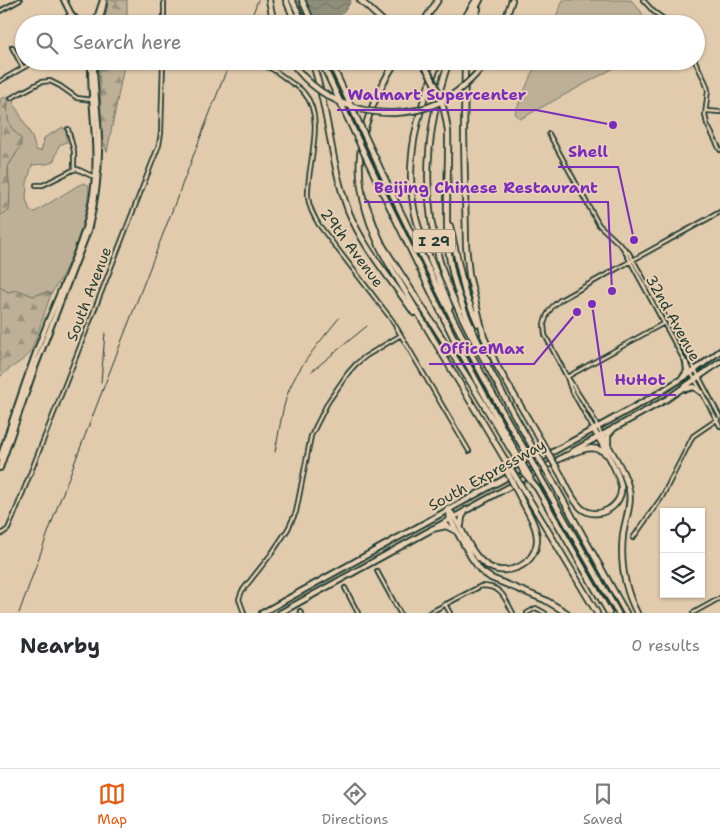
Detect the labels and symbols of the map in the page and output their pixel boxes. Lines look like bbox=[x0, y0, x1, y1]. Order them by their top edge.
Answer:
callout: Walmart Supercenter bbox=[337, 79, 536, 110]
text: Walmart Supercenter bbox=[348, 84, 527, 105]
callout: Shell bbox=[558, 136, 618, 167]
text: Shell bbox=[568, 141, 609, 162]
callout: Beijing Chinese Restaurant bbox=[364, 171, 608, 202]
text: Beijing Chinese Restaurant bbox=[374, 177, 598, 198]
street label: 29th Avenue bbox=[316, 205, 388, 291]
road number: I 29 bbox=[413, 230, 455, 252]
street label: South Avenue bbox=[62, 244, 116, 344]
street label: 32nd Avenue bbox=[641, 271, 705, 365]
callout: OfficeMax bbox=[429, 333, 534, 364]
text: OfficeMax bbox=[440, 338, 524, 359]
callout: HuHot bbox=[605, 364, 676, 395]
text: HuHot bbox=[614, 369, 666, 390]
street label: South Expressway bbox=[425, 434, 549, 516]

